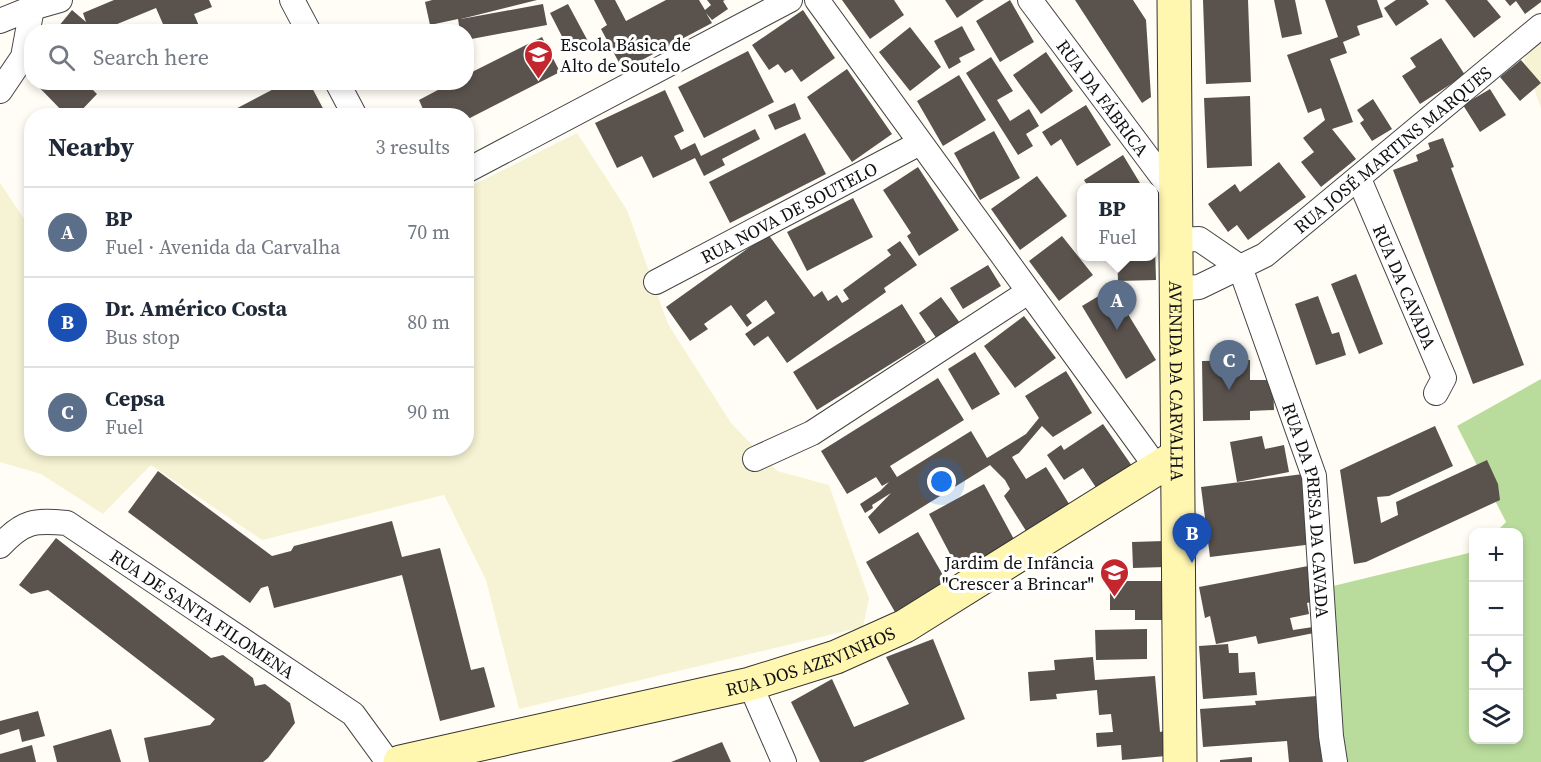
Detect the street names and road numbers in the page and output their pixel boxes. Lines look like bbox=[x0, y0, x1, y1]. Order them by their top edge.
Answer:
street label: RUA DA FÁBRICA bbox=[1051, 34, 1155, 161]
street label: RUA JOSÉ MARTINS MARQUES bbox=[1288, 60, 1497, 239]
street label: RUA NOVA DE SOUTELO bbox=[696, 155, 882, 269]
street label: RUA DA CAVADA bbox=[1367, 220, 1443, 353]
street label: AVENIDA DA CARVALHA bbox=[1164, 281, 1190, 481]
street label: RUA DA PRESA DA CAVADA bbox=[1277, 399, 1336, 619]
street label: RUA DE SANTA FILOMENA bbox=[105, 543, 300, 684]
street label: RUA DOS AZEVINHOS bbox=[723, 620, 899, 702]

